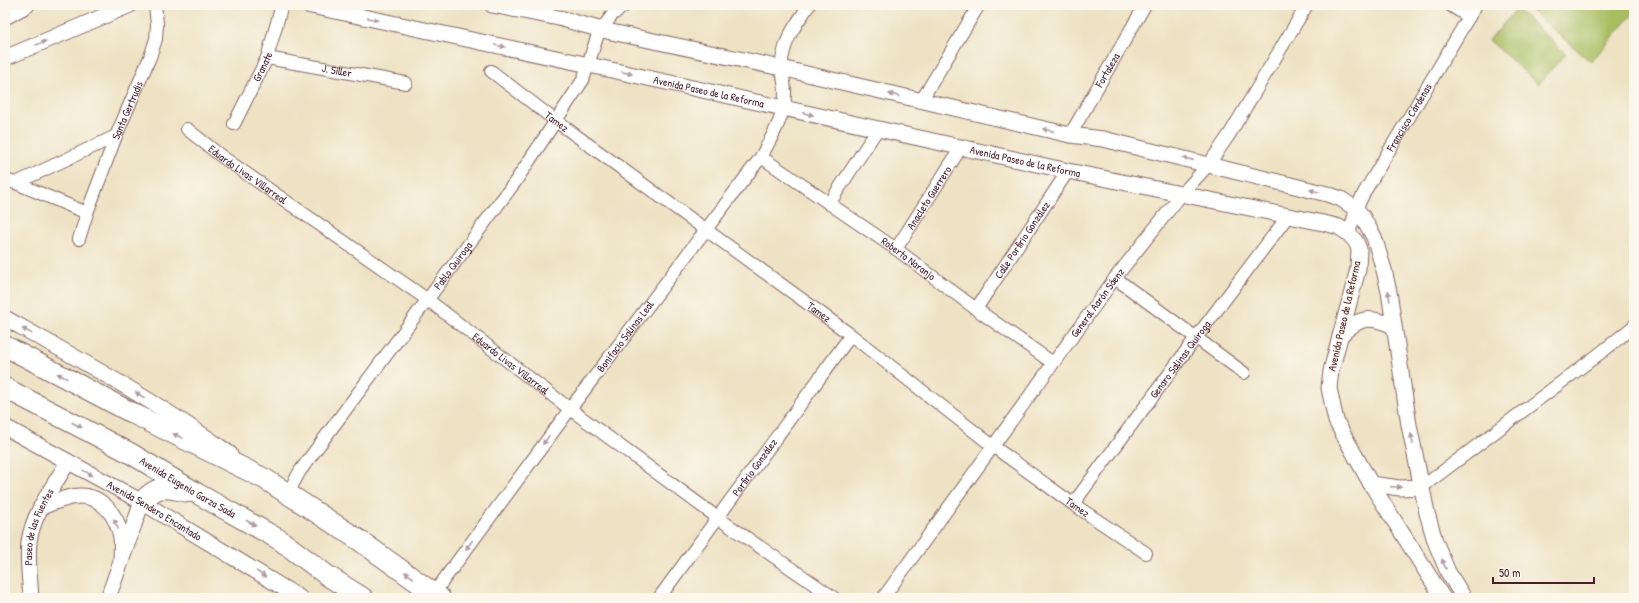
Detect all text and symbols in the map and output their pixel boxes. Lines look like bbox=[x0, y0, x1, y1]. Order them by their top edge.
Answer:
one-way arrow bbox=[367, 16, 379, 22]
one-way arrow bbox=[36, 40, 48, 46]
one-way arrow bbox=[494, 43, 506, 49]
street label: Granate bbox=[249, 50, 276, 84]
street label: Fortaleza bbox=[1092, 50, 1123, 91]
street label: J. Siller bbox=[321, 61, 354, 80]
one-way arrow bbox=[621, 71, 633, 77]
street label: Avenida Paseo de la Reforma bbox=[652, 72, 766, 111]
street label: Santa Gertrudis bbox=[108, 79, 146, 141]
street label: Francisco Cárdenas bbox=[1383, 81, 1435, 155]
one-way arrow bbox=[887, 91, 900, 97]
street label: Tamez bbox=[542, 108, 572, 135]
one-way arrow bbox=[802, 111, 815, 117]
one-way arrow bbox=[1042, 126, 1054, 132]
street label: Eduardo Livas Villarreal bbox=[206, 142, 290, 207]
street label: Avenida Paseo de la Reforma bbox=[969, 142, 1082, 180]
one-way arrow bbox=[1182, 156, 1194, 162]
street label: Anacleto Guerrero bbox=[903, 163, 955, 232]
one-way arrow bbox=[1308, 188, 1320, 194]
street label: Calle Porfirio González bbox=[991, 198, 1053, 281]
street label: Roberto Naranjo bbox=[878, 234, 939, 284]
street label: Pablo Quiroga bbox=[430, 238, 476, 292]
street label: Avenida Paseo de la Reforma bbox=[1325, 259, 1364, 372]
street label: General Aarón Sáenz bbox=[1067, 265, 1127, 340]
one-way arrow bbox=[1386, 290, 1392, 303]
street label: Bonifacio Salinas Leal bbox=[594, 298, 657, 375]
street label: Tamez bbox=[804, 299, 834, 325]
street label: Genaro Salinas Quiroga bbox=[1147, 317, 1214, 401]
one-way arrow bbox=[21, 327, 33, 334]
street label: Eduardo Livas Villarreal bbox=[470, 330, 552, 398]
one-way arrow bbox=[56, 373, 68, 380]
one-way arrow bbox=[135, 391, 145, 399]
one-way arrow bbox=[71, 422, 83, 428]
one-way arrow bbox=[172, 433, 184, 439]
one-way arrow bbox=[1408, 433, 1414, 445]
one-way arrow bbox=[542, 435, 551, 446]
street label: Porfirio González bbox=[729, 435, 780, 499]
street label: Avenida Eugenio Garza Sada bbox=[137, 453, 239, 521]
one-way arrow bbox=[82, 470, 94, 476]
street label: Avenida Sendero Encantado bbox=[105, 477, 205, 544]
one-way arrow bbox=[1390, 484, 1403, 490]
street label: Paseo de las Fuentes bbox=[21, 486, 57, 566]
street label: Tamez bbox=[1063, 494, 1093, 520]
one-way arrow bbox=[113, 518, 119, 530]
one-way arrow bbox=[245, 520, 257, 527]
one-way arrow bbox=[465, 540, 473, 550]
one-way arrow bbox=[1441, 558, 1447, 570]
scale bar bbox=[1493, 559, 1594, 585]
text: 50 m bbox=[1499, 564, 1520, 581]
one-way arrow bbox=[256, 570, 266, 578]
one-way arrow bbox=[403, 571, 414, 579]

